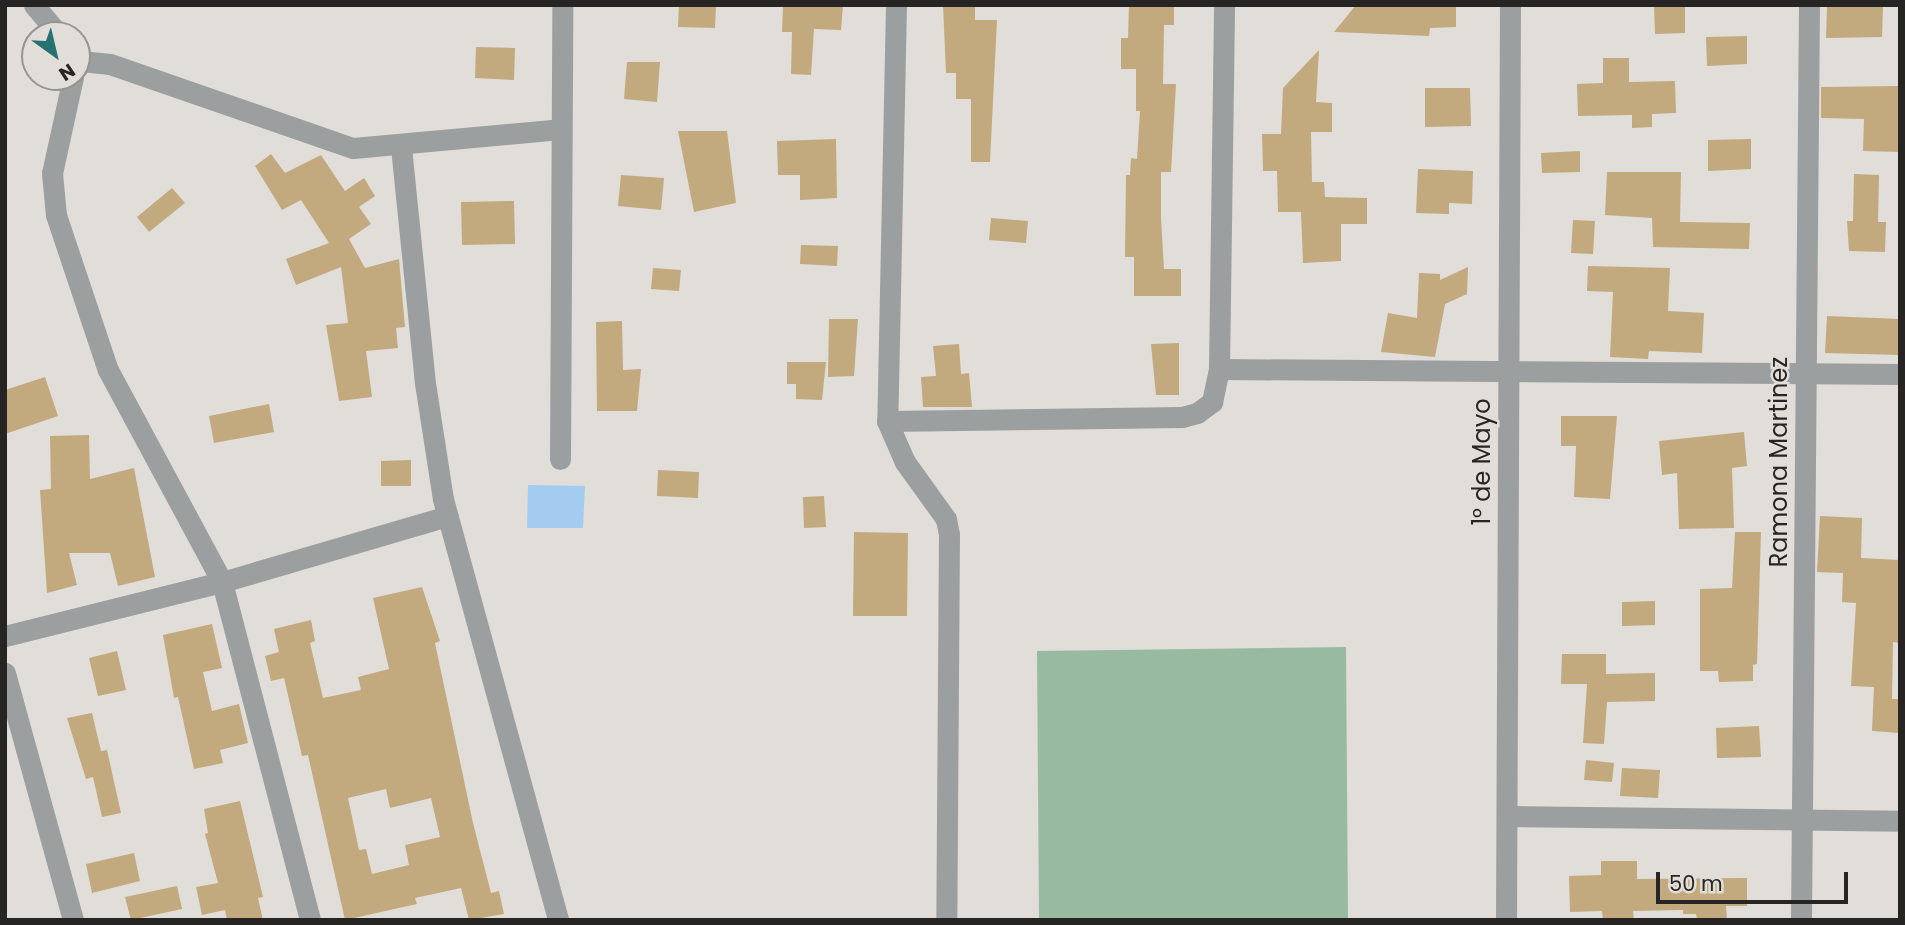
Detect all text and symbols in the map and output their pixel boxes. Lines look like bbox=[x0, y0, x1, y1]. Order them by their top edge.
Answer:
north arrow bbox=[21, 21, 91, 91]
text: N bbox=[53, 57, 80, 87]
street label: Ramona Martinez bbox=[1765, 357, 1793, 567]
street label: 1° de Mayo bbox=[1468, 398, 1496, 526]
scale bar bbox=[1660, 858, 1853, 902]
text: 50 m bbox=[1669, 869, 1723, 898]

